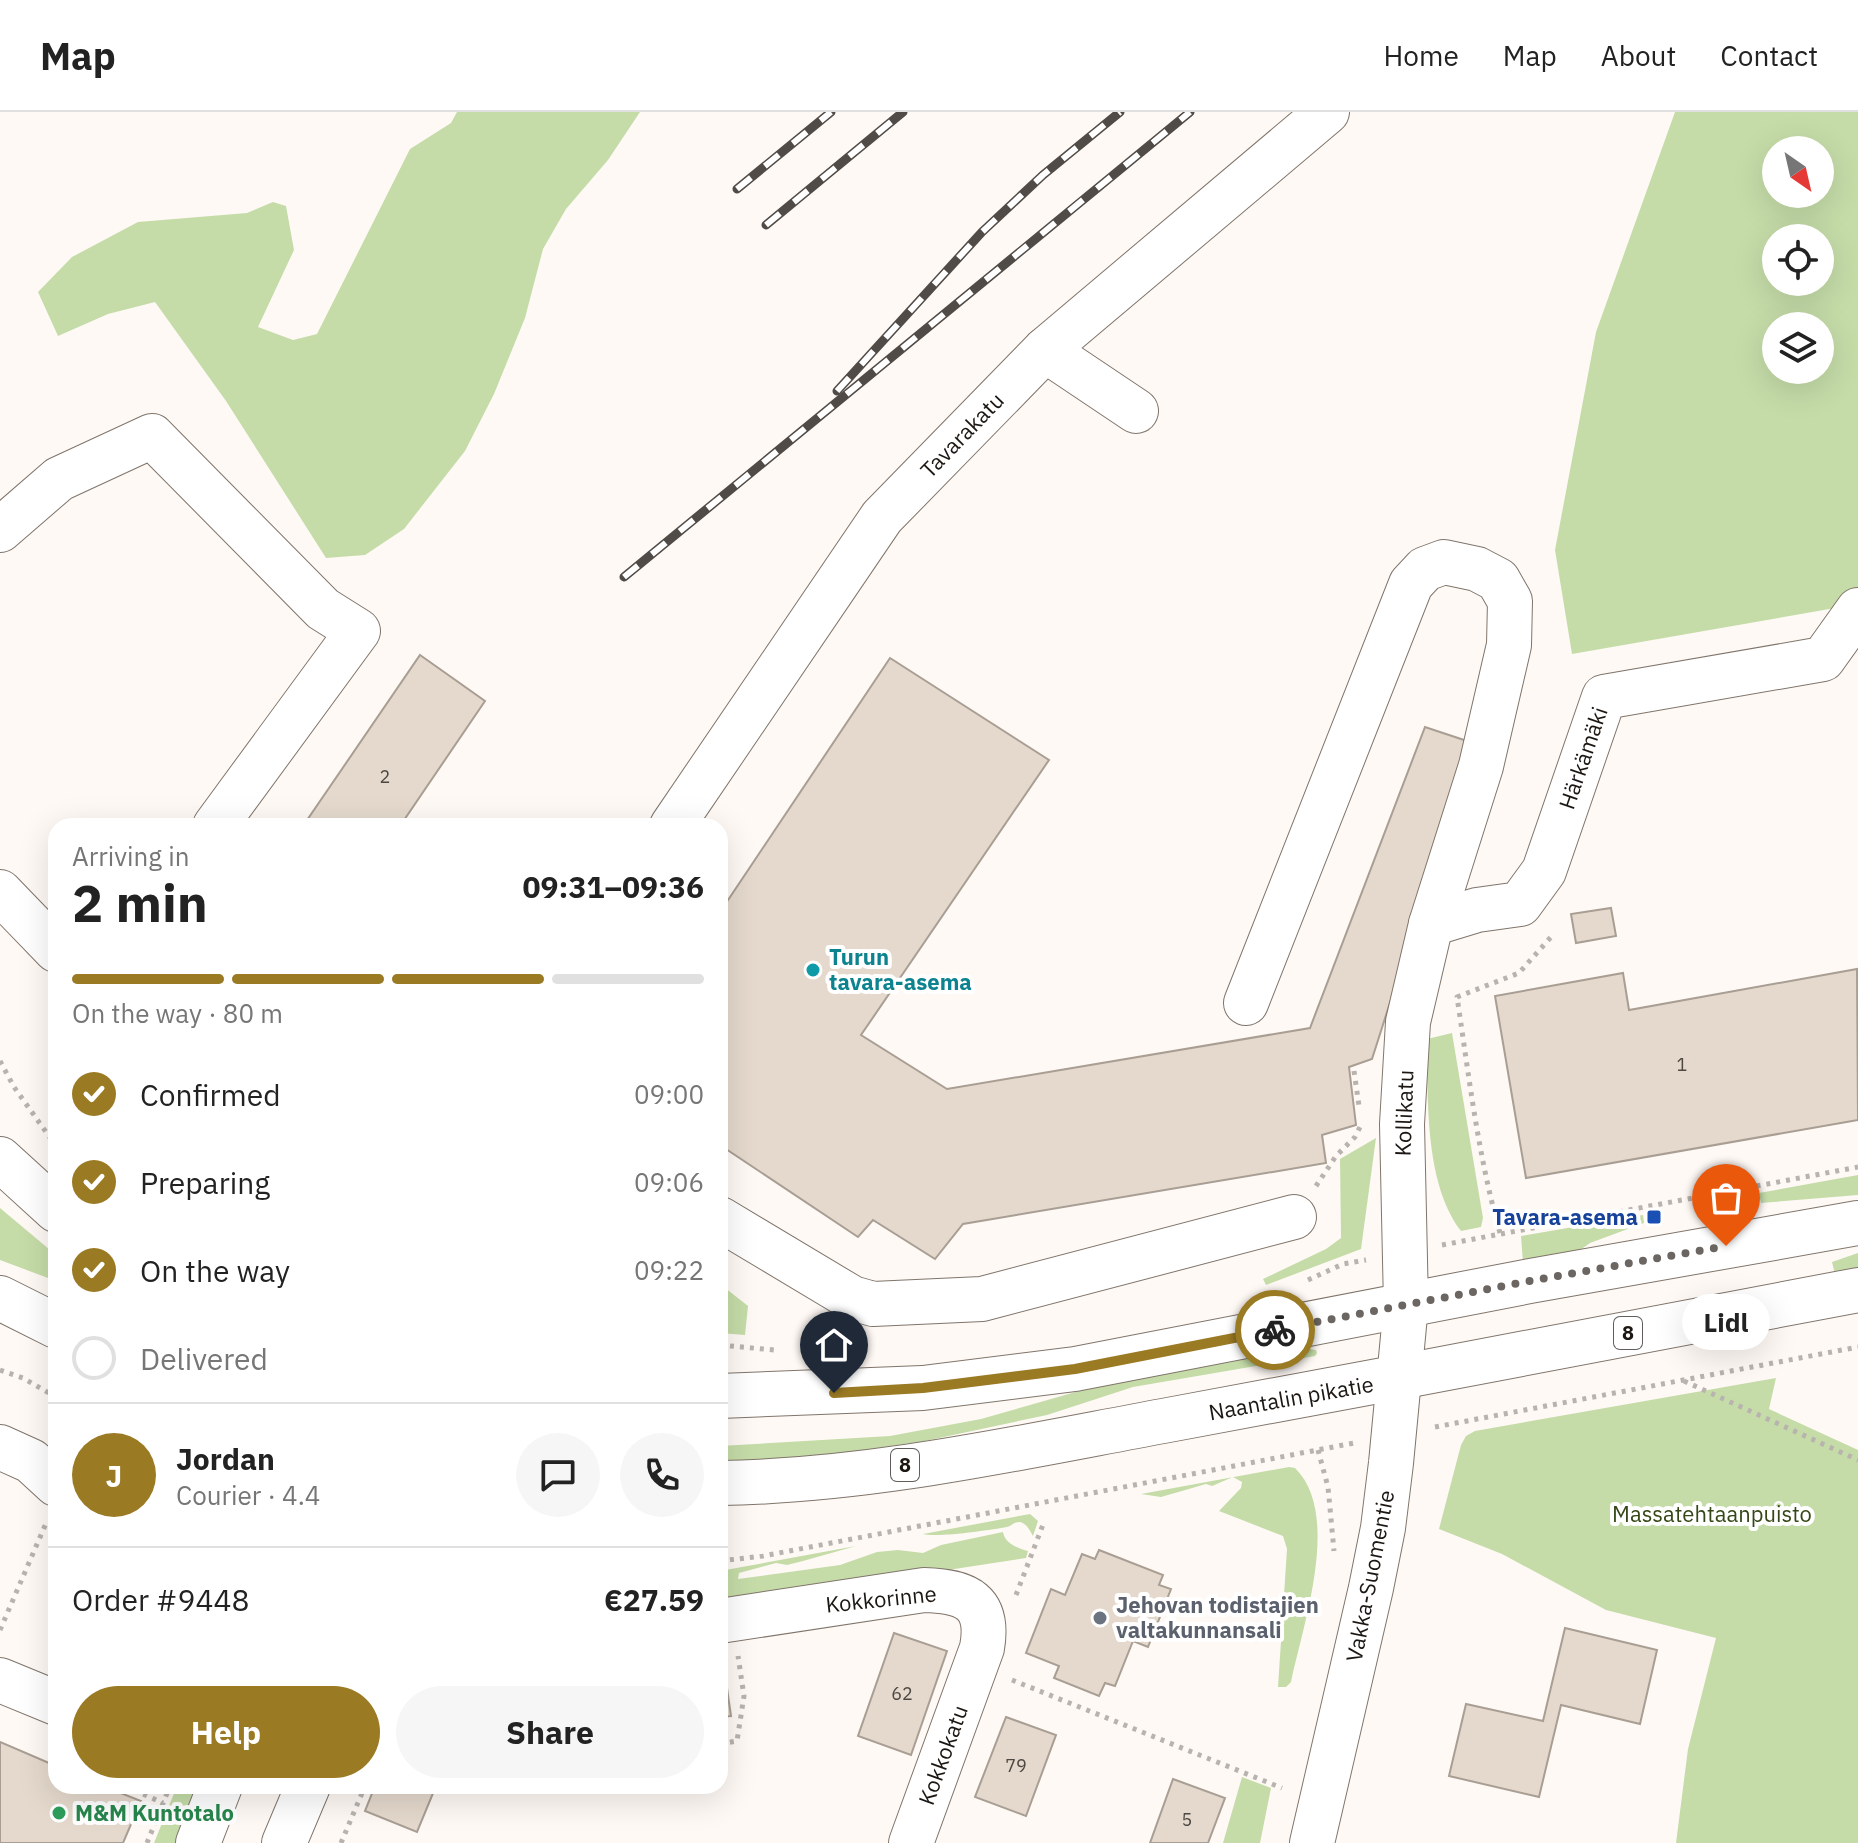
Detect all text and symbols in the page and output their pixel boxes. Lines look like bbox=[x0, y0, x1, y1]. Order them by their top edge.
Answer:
text: Map bbox=[40, 31, 116, 80]
text: Home bbox=[1383, 37, 1459, 74]
text: Map bbox=[1503, 37, 1557, 74]
text: About bbox=[1601, 37, 1676, 74]
text: Contact bbox=[1720, 37, 1818, 74]
north arrow bbox=[1762, 136, 1834, 208]
map controls bbox=[1762, 136, 1834, 384]
button: locate bbox=[1762, 224, 1834, 296]
button: layers bbox=[1762, 312, 1834, 384]
street label: Tavarakatu bbox=[914, 386, 1010, 484]
street label: Härkämäki bbox=[1551, 703, 1614, 813]
house number: 2 bbox=[380, 765, 390, 788]
text: Arriving in bbox=[72, 839, 189, 873]
text: 09:31–09:36 bbox=[523, 867, 704, 906]
text: 2 min bbox=[72, 869, 208, 936]
place label: Turun tavara-asema bbox=[829, 942, 972, 996]
marker: Turun tavara-asema bbox=[804, 961, 822, 979]
text: On the way · 80 m bbox=[72, 996, 283, 1030]
house number: 1 bbox=[1677, 1053, 1687, 1076]
street label: Kollikatu bbox=[1387, 1069, 1420, 1157]
icon: check bbox=[72, 1072, 116, 1116]
text: Confirmed bbox=[140, 1075, 281, 1114]
text: 09:00 bbox=[634, 1077, 704, 1111]
icon: check bbox=[72, 1160, 116, 1204]
text: Preparing bbox=[140, 1163, 270, 1202]
pin bbox=[1692, 1164, 1760, 1246]
text: 09:06 bbox=[634, 1165, 704, 1199]
icon: bag bbox=[1704, 1176, 1748, 1220]
place label: Tavara-asema bbox=[1492, 1202, 1638, 1231]
marker: Tavara-asema bbox=[1645, 1208, 1663, 1226]
icon: check bbox=[72, 1248, 116, 1292]
text: On the way bbox=[140, 1251, 290, 1290]
text: 09:22 bbox=[634, 1253, 704, 1287]
courier bbox=[1235, 1290, 1315, 1370]
callout: Lidl bbox=[1682, 1294, 1770, 1350]
text: Lidl bbox=[1704, 1305, 1748, 1339]
icon: bike bbox=[1253, 1308, 1297, 1352]
pin bbox=[800, 1311, 868, 1393]
road number: 8 bbox=[1614, 1317, 1642, 1349]
icon: home bbox=[812, 1323, 856, 1367]
text: Delivered bbox=[140, 1339, 268, 1378]
street label: Naantalin pikatie bbox=[1206, 1369, 1376, 1426]
button: chat bbox=[516, 1433, 600, 1517]
button: phone bbox=[620, 1433, 704, 1517]
text: Jordan bbox=[176, 1439, 275, 1478]
road number: 8 bbox=[891, 1449, 919, 1481]
text: J bbox=[106, 1456, 122, 1495]
text: Courier · 4.4 bbox=[176, 1478, 320, 1512]
street label: Vakka-Suomentie bbox=[1339, 1488, 1400, 1664]
park label: Massatehtaanpuisto bbox=[1612, 1499, 1812, 1528]
street label: Kokkorinne bbox=[824, 1578, 938, 1619]
text: Order #9448 bbox=[72, 1580, 249, 1619]
text: €27.59 bbox=[604, 1580, 704, 1619]
place label: Jehovan todistajien valtakunnansali bbox=[1116, 1590, 1319, 1644]
marker: Jehovan todistajien valtakunnansali bbox=[1091, 1609, 1109, 1627]
house number: 62 bbox=[891, 1682, 913, 1705]
button: Help bbox=[72, 1686, 380, 1778]
button: Share bbox=[396, 1686, 704, 1778]
street label: Kokkokatu bbox=[911, 1701, 974, 1809]
house number: 79 bbox=[1005, 1754, 1027, 1777]
place label: M&M Kuntotalo bbox=[75, 1798, 234, 1827]
marker: M&M Kuntotalo bbox=[50, 1804, 68, 1822]
house number: 5 bbox=[1182, 1808, 1192, 1831]

